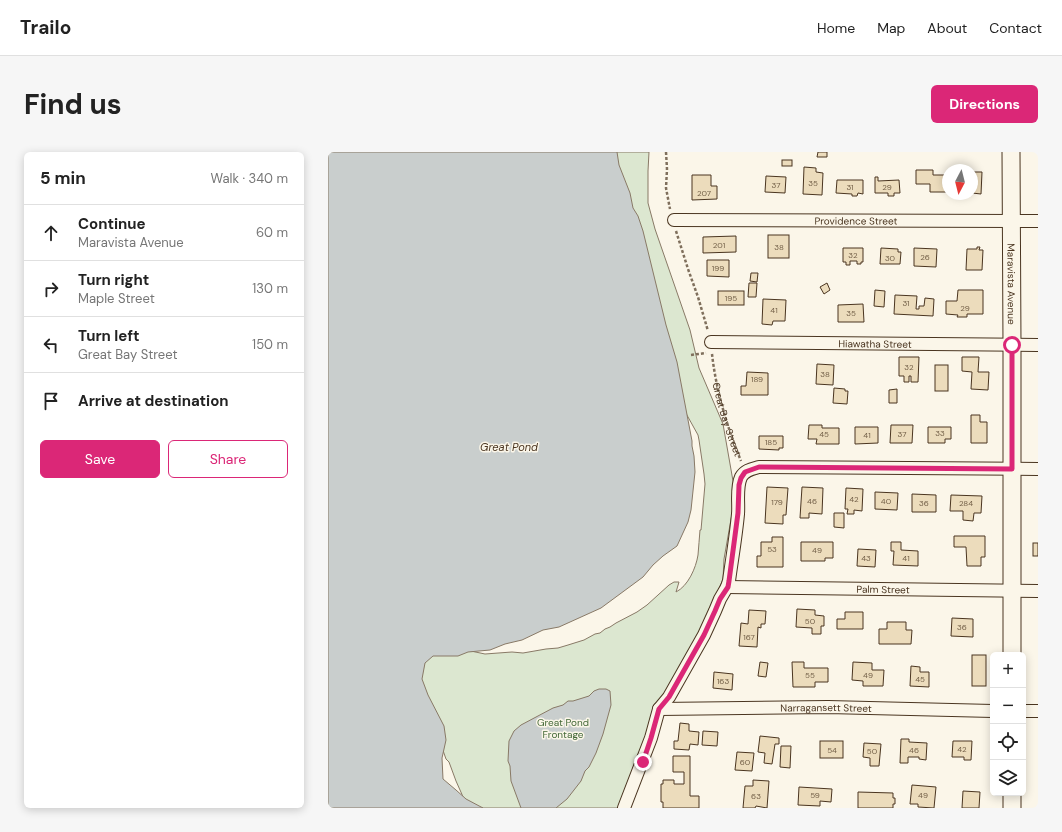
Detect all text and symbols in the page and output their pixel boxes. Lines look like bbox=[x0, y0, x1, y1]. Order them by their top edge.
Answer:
text: Trailo bbox=[20, 15, 71, 40]
text: Home bbox=[817, 19, 855, 37]
text: Map bbox=[877, 19, 905, 37]
text: About bbox=[927, 19, 967, 37]
text: Contact bbox=[989, 19, 1042, 37]
button: Directions bbox=[931, 85, 1038, 123]
text: Find us bbox=[24, 86, 122, 123]
north arrow bbox=[942, 164, 978, 200]
text: 5 min bbox=[40, 167, 86, 189]
text: Walk · 340 m bbox=[211, 170, 288, 187]
house number: 35 bbox=[808, 178, 818, 188]
house number: 37 bbox=[772, 180, 780, 190]
house number: 31 bbox=[846, 182, 854, 192]
house number: 29 bbox=[882, 182, 892, 192]
house number: 207 bbox=[697, 188, 711, 198]
text: Continue bbox=[78, 214, 146, 234]
street label: Providence Street bbox=[815, 214, 898, 227]
icon: ahead bbox=[40, 222, 62, 244]
text: 60 m bbox=[256, 224, 288, 241]
text: Maravista Avenue bbox=[78, 234, 184, 251]
house number: 201 bbox=[713, 240, 725, 250]
house number: 38 bbox=[774, 242, 784, 252]
street label: Maravista Avenue bbox=[1005, 243, 1018, 325]
house number: 32 bbox=[848, 250, 858, 260]
house number: 26 bbox=[920, 252, 930, 262]
house number: 30 bbox=[885, 253, 896, 263]
house number: 199 bbox=[712, 263, 724, 273]
text: Turn right bbox=[78, 270, 149, 290]
icon: right bbox=[40, 278, 62, 300]
text: 130 m bbox=[252, 280, 288, 297]
text: Maple Street bbox=[78, 290, 155, 307]
house number: 195 bbox=[725, 293, 737, 303]
house number: 31 bbox=[902, 298, 910, 308]
house number: 29 bbox=[960, 303, 970, 313]
house number: 41 bbox=[770, 305, 778, 315]
house number: 35 bbox=[846, 308, 856, 318]
text: Turn left bbox=[78, 326, 139, 346]
icon: left bbox=[40, 334, 62, 356]
text: 150 m bbox=[252, 336, 288, 353]
route start bbox=[1003, 336, 1021, 354]
street label: Hiawatha Street bbox=[838, 337, 912, 350]
text: Great Bay Street bbox=[78, 346, 178, 363]
house number: 32 bbox=[904, 362, 914, 372]
house number: 38 bbox=[820, 369, 830, 379]
house number: 189 bbox=[751, 374, 763, 384]
street label: Great Bay Street bbox=[710, 381, 745, 458]
icon: arrive bbox=[40, 390, 62, 412]
text: Arrive at destination bbox=[78, 391, 229, 411]
house number: 33 bbox=[935, 428, 945, 438]
house number: 45 bbox=[819, 429, 829, 439]
house number: 37 bbox=[898, 429, 906, 439]
house number: 41 bbox=[863, 430, 871, 440]
house number: 185 bbox=[765, 437, 777, 447]
button: Save bbox=[40, 440, 160, 478]
button: Share bbox=[168, 440, 288, 478]
water label: Great Pond bbox=[480, 440, 538, 454]
house number: 42 bbox=[849, 494, 859, 504]
house number: 46 bbox=[807, 496, 817, 506]
house number: 40 bbox=[881, 496, 892, 506]
house number: 179 bbox=[771, 497, 783, 507]
house number: 36 bbox=[919, 498, 929, 508]
house number: 284 bbox=[959, 498, 973, 508]
house number: 53 bbox=[767, 544, 777, 554]
house number: 49 bbox=[812, 545, 822, 555]
house number: 43 bbox=[861, 553, 871, 563]
house number: 41 bbox=[902, 553, 910, 563]
street label: Palm Street bbox=[856, 582, 910, 596]
house number: 50 bbox=[805, 616, 816, 626]
house number: 36 bbox=[957, 622, 967, 632]
house number: 167 bbox=[743, 632, 755, 642]
map controls bbox=[990, 652, 1026, 796]
button: + bbox=[990, 652, 1026, 688]
house number: 55 bbox=[805, 670, 815, 680]
house number: 49 bbox=[863, 670, 873, 680]
house number: 45 bbox=[915, 674, 925, 684]
house number: 163 bbox=[717, 676, 729, 686]
button: − bbox=[990, 688, 1026, 724]
street label: Narragansett Street bbox=[780, 700, 872, 715]
park label: Great Pond Frontage bbox=[537, 716, 589, 741]
button: locate bbox=[990, 724, 1026, 760]
house number: 42 bbox=[957, 744, 967, 754]
house number: 54 bbox=[827, 745, 837, 755]
house number: 46 bbox=[909, 745, 919, 755]
house number: 50 bbox=[867, 746, 878, 756]
route end bbox=[634, 753, 652, 771]
house number: 60 bbox=[740, 757, 751, 767]
button: layers bbox=[990, 760, 1026, 796]
house number: 59 bbox=[810, 790, 820, 800]
house number: 49 bbox=[918, 790, 928, 800]
house number: 63 bbox=[751, 791, 761, 801]

